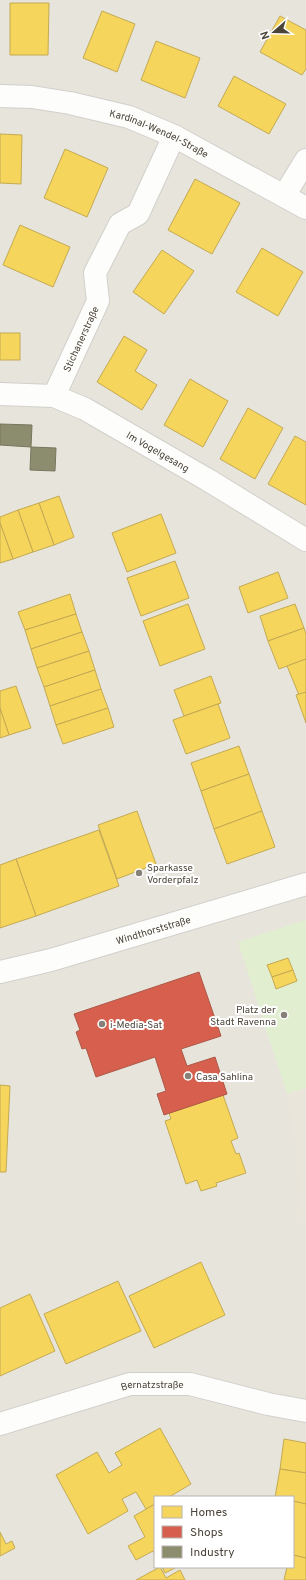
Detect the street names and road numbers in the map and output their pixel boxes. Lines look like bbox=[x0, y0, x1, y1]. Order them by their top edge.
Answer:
street label: Kardinal-Wendel-Straße bbox=[108, 108, 210, 162]
street label: Stichanerstraße bbox=[61, 304, 103, 374]
street label: Im Vogelgesang bbox=[124, 429, 191, 476]
street label: Windthorststraße bbox=[115, 914, 192, 948]
street label: Bernatzstraße bbox=[119, 1378, 184, 1394]

